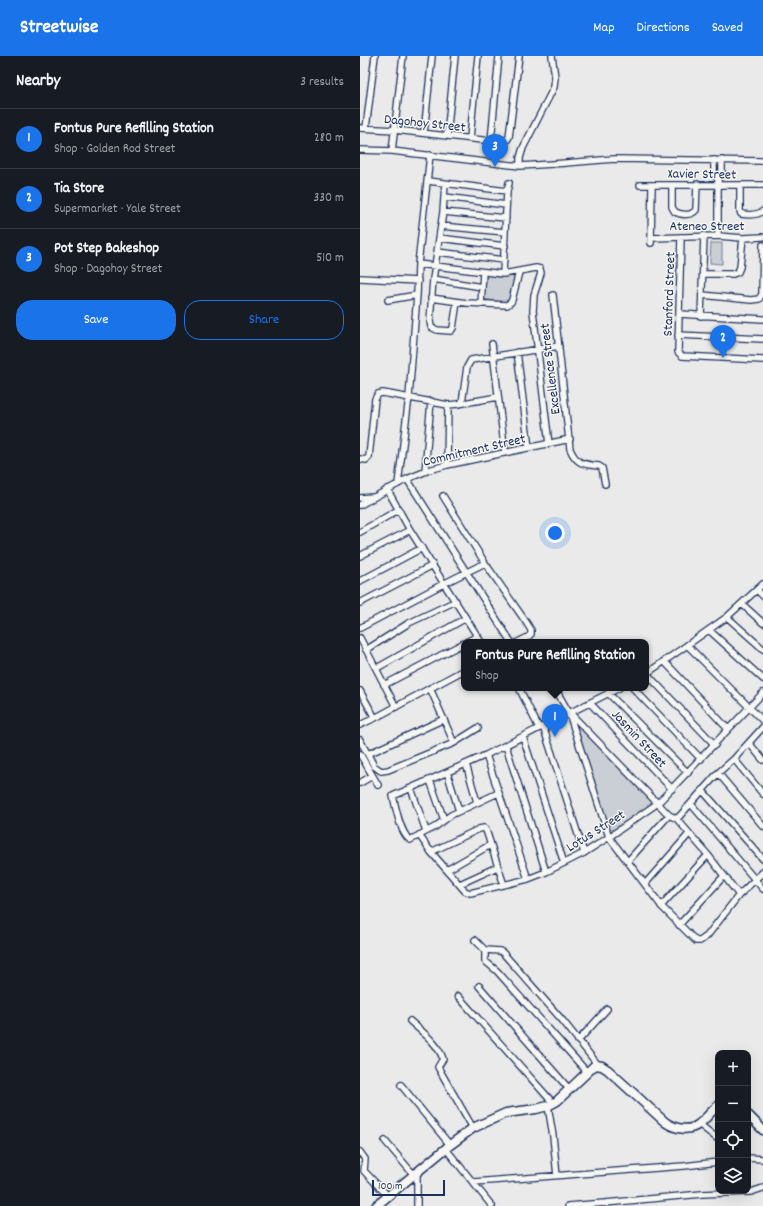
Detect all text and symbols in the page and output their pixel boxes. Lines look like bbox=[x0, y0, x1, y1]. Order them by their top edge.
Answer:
text: Streetwise bbox=[20, 15, 98, 42]
text: Map bbox=[593, 18, 615, 38]
text: Directions bbox=[637, 18, 690, 38]
text: Saved bbox=[712, 18, 743, 38]
text: Nearby bbox=[16, 70, 60, 94]
text: 3 results bbox=[300, 73, 344, 92]
street label: Dagohoy Street bbox=[383, 110, 466, 138]
text: Fontus Pure Refilling Station bbox=[54, 118, 214, 140]
text: 1 bbox=[28, 129, 30, 148]
text: 280 m bbox=[314, 129, 344, 148]
pin: 3 bbox=[482, 134, 508, 167]
text: Shop · Golden Rod Street bbox=[54, 140, 175, 159]
street label: Xavier Street bbox=[668, 164, 736, 186]
text: Tia Store bbox=[54, 178, 104, 200]
text: 2 bbox=[26, 189, 32, 208]
text: 330 m bbox=[313, 189, 344, 208]
text: Supermarket · Yale Street bbox=[54, 200, 181, 219]
street label: Ateneo Street bbox=[669, 217, 745, 237]
text: Pot Step Bakeshop bbox=[54, 238, 159, 260]
text: 3 bbox=[26, 249, 32, 268]
text: 510 m bbox=[316, 249, 344, 268]
street label: Stanford Street bbox=[659, 251, 681, 337]
text: Shop · Dagohoy Street bbox=[54, 260, 162, 279]
button: Save bbox=[16, 300, 176, 340]
button: Share bbox=[184, 300, 344, 340]
street label: Excellence Street bbox=[535, 322, 566, 415]
pin: 2 bbox=[710, 325, 736, 358]
street label: Commitment Street bbox=[421, 429, 528, 472]
your location bbox=[545, 523, 565, 543]
popup bbox=[461, 639, 649, 691]
text: Fontus Pure Refilling Station bbox=[475, 645, 635, 667]
text: Shop bbox=[475, 667, 499, 686]
pin: 1 bbox=[542, 704, 568, 737]
street label: Jasmin Street bbox=[606, 706, 671, 773]
street label: Lotus Street bbox=[563, 806, 629, 858]
map controls bbox=[715, 1050, 751, 1194]
button: + bbox=[715, 1050, 751, 1086]
button: − bbox=[715, 1086, 751, 1122]
button: locate bbox=[715, 1122, 751, 1158]
button: layers bbox=[715, 1158, 751, 1194]
scale bar bbox=[372, 1178, 445, 1197]
text: 100 m bbox=[378, 1179, 402, 1195]

